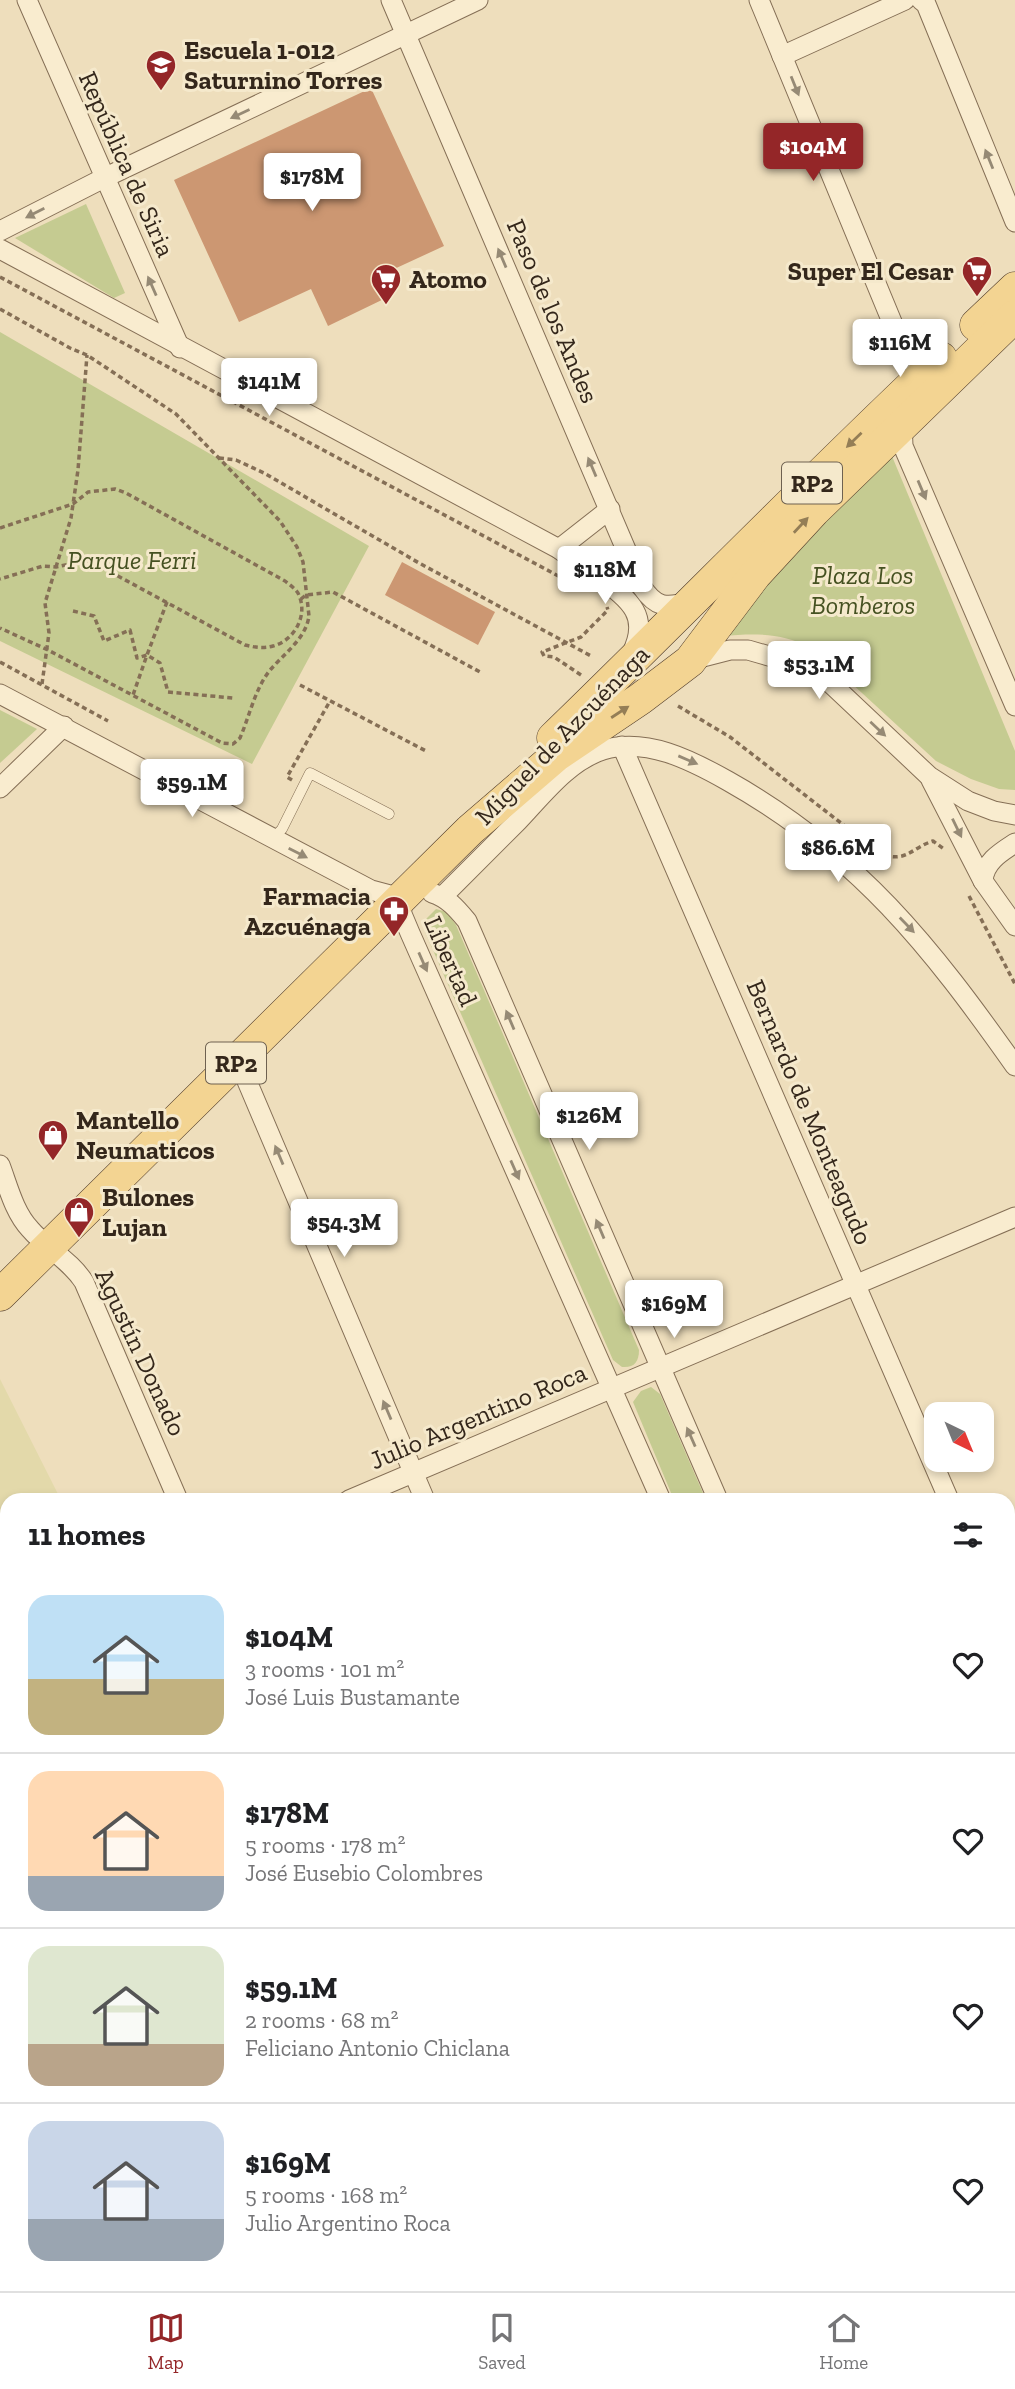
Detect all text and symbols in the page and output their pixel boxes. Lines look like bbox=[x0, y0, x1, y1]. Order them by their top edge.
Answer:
place label: Escuela 1-012 Saturnino Torres bbox=[184, 34, 383, 96]
school or university icon: Escuela 1-012 Saturnino Torres bbox=[144, 48, 178, 92]
street label: República de Siria bbox=[72, 66, 182, 262]
one-way arrow bbox=[789, 75, 800, 96]
one-way arrow bbox=[230, 108, 250, 119]
pin: $104M bbox=[764, 124, 862, 183]
text: $104M bbox=[779, 132, 847, 160]
one-way arrow bbox=[984, 149, 995, 170]
pin: $178M bbox=[263, 154, 361, 213]
text: $178M bbox=[280, 162, 344, 190]
one-way arrow bbox=[25, 207, 45, 218]
street label: Paso de los Andes bbox=[500, 214, 606, 408]
one-way arrow bbox=[496, 247, 507, 268]
supermarket icon: Super El Cesar bbox=[960, 254, 994, 298]
place label: Super El Cesar bbox=[787, 255, 954, 287]
supermarket icon: Atomo bbox=[369, 262, 403, 306]
place label: Atomo bbox=[409, 263, 487, 295]
one-way arrow bbox=[146, 275, 157, 296]
pin: $116M bbox=[851, 320, 949, 379]
text: $116M bbox=[869, 328, 931, 356]
pin: $141M bbox=[220, 358, 318, 418]
text: $141M bbox=[237, 367, 301, 395]
one-way arrow bbox=[846, 431, 863, 448]
one-way arrow bbox=[586, 457, 598, 477]
road number: RP2 bbox=[782, 462, 842, 504]
one-way arrow bbox=[917, 479, 928, 500]
one-way arrow bbox=[793, 517, 809, 534]
park label: Parque Ferri bbox=[67, 544, 197, 576]
pin: $118M bbox=[556, 546, 654, 606]
text: $118M bbox=[574, 555, 636, 583]
park label: Plaza Los Bomberos bbox=[811, 559, 915, 621]
street label: Miguel de Azcuénaga bbox=[468, 638, 656, 832]
pin: $53.1M bbox=[762, 642, 876, 701]
text: $53.1M bbox=[784, 650, 854, 678]
one-way arrow bbox=[610, 706, 629, 719]
one-way arrow bbox=[869, 720, 886, 736]
one-way arrow bbox=[678, 754, 698, 766]
pin: $59.1M bbox=[135, 760, 249, 819]
text: $59.1M bbox=[157, 768, 227, 796]
one-way arrow bbox=[951, 818, 962, 838]
pin: $86.6M bbox=[781, 824, 895, 884]
text: $86.6M bbox=[801, 833, 875, 861]
one-way arrow bbox=[288, 847, 308, 858]
place label: Farmacia Azcuénaga bbox=[244, 880, 371, 942]
pharmacy icon: Farmacia Azcuénaga bbox=[377, 894, 411, 938]
street label: Libertad bbox=[417, 911, 485, 1011]
one-way arrow bbox=[899, 916, 915, 933]
one-way arrow bbox=[418, 952, 429, 973]
street label: Bernardo de Monteagudo bbox=[740, 975, 880, 1249]
one-way arrow bbox=[504, 1010, 516, 1030]
road number: RP2 bbox=[206, 1042, 266, 1084]
pin: $126M bbox=[540, 1092, 638, 1152]
text: $126M bbox=[556, 1101, 622, 1129]
place label: Mantello Neumaticos bbox=[76, 1104, 215, 1166]
shop icon: Mantello Neumaticos bbox=[36, 1118, 70, 1162]
one-way arrow bbox=[273, 1144, 284, 1165]
one-way arrow bbox=[509, 1160, 521, 1180]
place label: Bulones Lujan bbox=[102, 1181, 194, 1243]
shop icon: Bulones Lujan bbox=[62, 1195, 96, 1239]
pin: $54.3M bbox=[287, 1200, 401, 1259]
text: $54.3M bbox=[307, 1208, 381, 1236]
one-way arrow bbox=[594, 1218, 605, 1239]
street label: Agustín Donado bbox=[88, 1263, 194, 1441]
pin: $169M bbox=[625, 1280, 723, 1340]
text: $169M bbox=[641, 1289, 707, 1317]
street label: Julio Argentino Roca bbox=[365, 1356, 592, 1476]
one-way arrow bbox=[381, 1399, 392, 1420]
north arrow bbox=[924, 1402, 994, 1472]
map controls bbox=[924, 1402, 994, 1472]
one-way arrow bbox=[685, 1427, 697, 1447]
icon: filters bbox=[949, 1516, 987, 1554]
text: 11 homes bbox=[28, 1517, 146, 1553]
text: $104M bbox=[245, 1619, 333, 1655]
icon: home bbox=[84, 1623, 168, 1707]
icon: heart bbox=[949, 1646, 987, 1684]
text: 3 rooms · 101 m² bbox=[245, 1655, 404, 1683]
text: José Luis Bustamante bbox=[245, 1683, 460, 1711]
text: $178M bbox=[245, 1795, 329, 1831]
icon: home bbox=[84, 1799, 168, 1883]
icon: heart bbox=[949, 1822, 987, 1860]
text: 5 rooms · 178 m² bbox=[245, 1831, 405, 1859]
text: José Eusebio Colombres bbox=[245, 1859, 483, 1887]
text: $59.1M bbox=[245, 1970, 337, 2006]
icon: home bbox=[84, 1974, 168, 2058]
icon: heart bbox=[949, 1997, 987, 2035]
text: 2 rooms · 68 m² bbox=[245, 2006, 398, 2034]
text: Feliciano Antonio Chiclana bbox=[245, 2034, 510, 2062]
text: $169M bbox=[245, 2145, 331, 2181]
icon: home bbox=[84, 2149, 168, 2233]
icon: heart bbox=[949, 2172, 987, 2210]
text: 5 rooms · 168 m² bbox=[245, 2181, 407, 2209]
text: Julio Argentino Roca bbox=[245, 2209, 451, 2237]
tab: Map bbox=[147, 2309, 185, 2374]
tab: Saved bbox=[478, 2309, 526, 2374]
tab: Home bbox=[819, 2309, 868, 2374]

